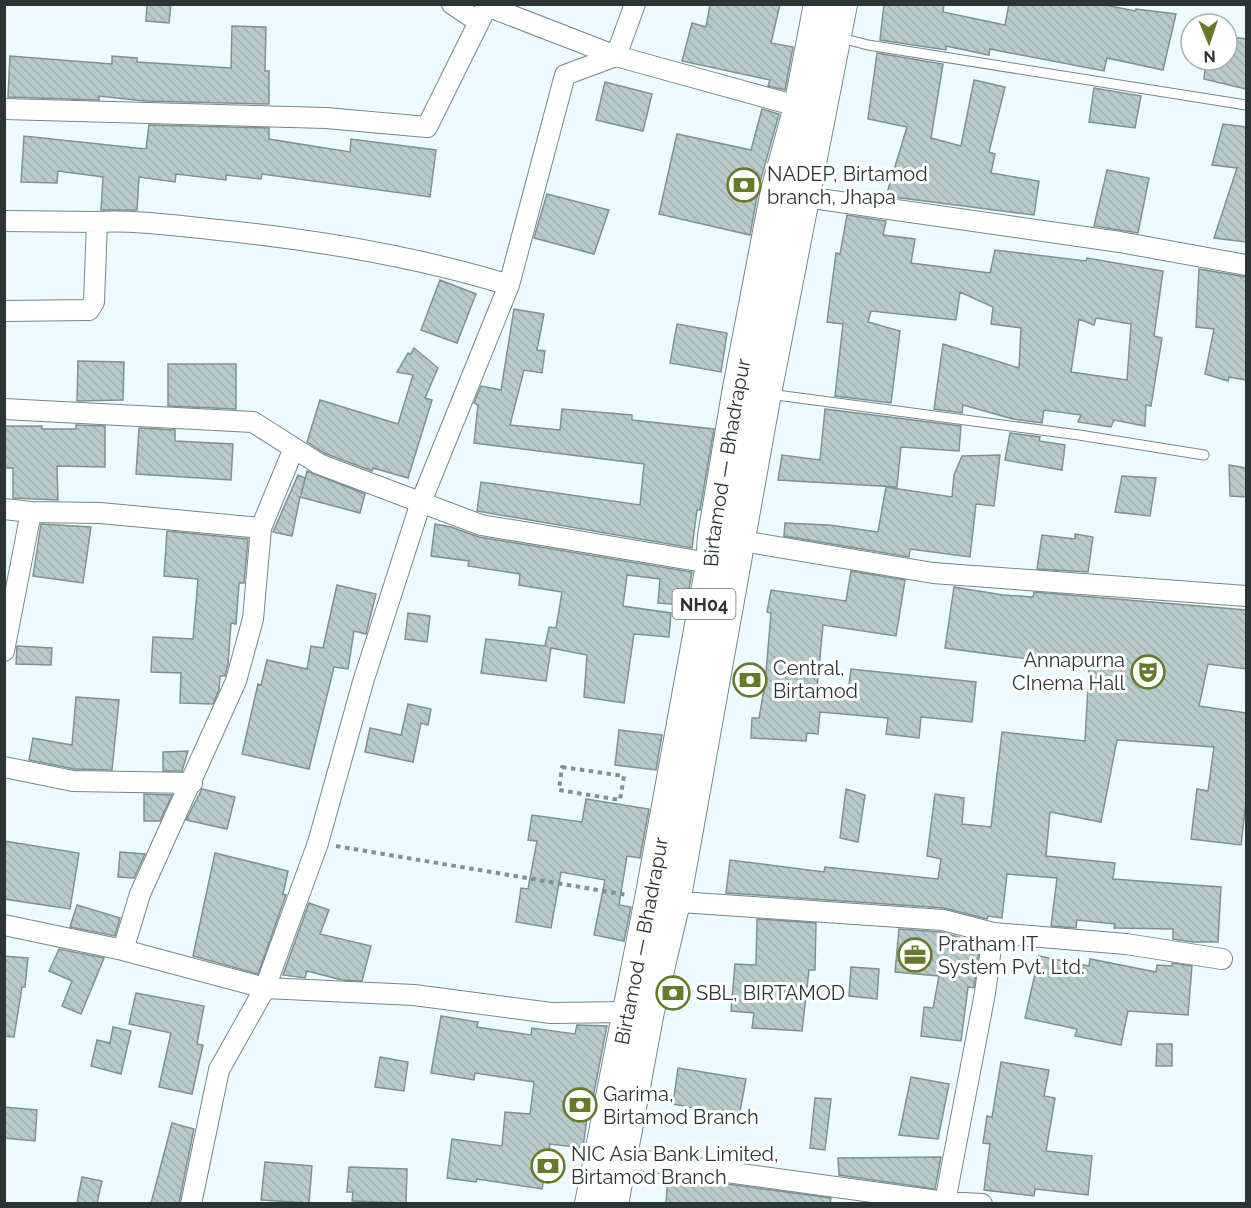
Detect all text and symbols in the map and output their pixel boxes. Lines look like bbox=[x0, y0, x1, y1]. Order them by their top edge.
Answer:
north arrow bbox=[1179, 12, 1239, 72]
text: N bbox=[1203, 47, 1216, 66]
place label: NADEP, Birtamod branch, Jhapa bbox=[767, 162, 928, 209]
bank icon: NADEP, Birtamod branch, Jhapa bbox=[726, 167, 762, 203]
street label: Birtamod — Bhadrapur bbox=[699, 356, 755, 568]
road number: NH04 bbox=[672, 589, 736, 619]
place label: Annapurna CInema Hall bbox=[1012, 648, 1126, 695]
theatre icon: Annapurna CInema Hall bbox=[1130, 654, 1166, 690]
place label: Central, Birtamod bbox=[773, 656, 858, 703]
bank icon: Central, Birtamod bbox=[732, 662, 768, 698]
street label: Birtamod — Bhadrapur bbox=[610, 835, 673, 1047]
place label: Pratham IT System Pvt. Ltd. bbox=[938, 932, 1085, 979]
office icon: Pratham IT System Pvt. Ltd. bbox=[897, 937, 933, 973]
bank icon: SBL, BIRTAMOD bbox=[655, 975, 691, 1011]
place label: SBL, BIRTAMOD bbox=[696, 981, 845, 1005]
place label: Garima, Birtamod Branch bbox=[603, 1082, 759, 1129]
bank icon: Garima, Birtamod Branch bbox=[562, 1087, 598, 1123]
place label: NIC Asia Bank Limited, Birtamod Branch bbox=[571, 1142, 779, 1189]
bank icon: NIC Asia Bank Limited, Birtamod Branch bbox=[530, 1148, 566, 1184]

